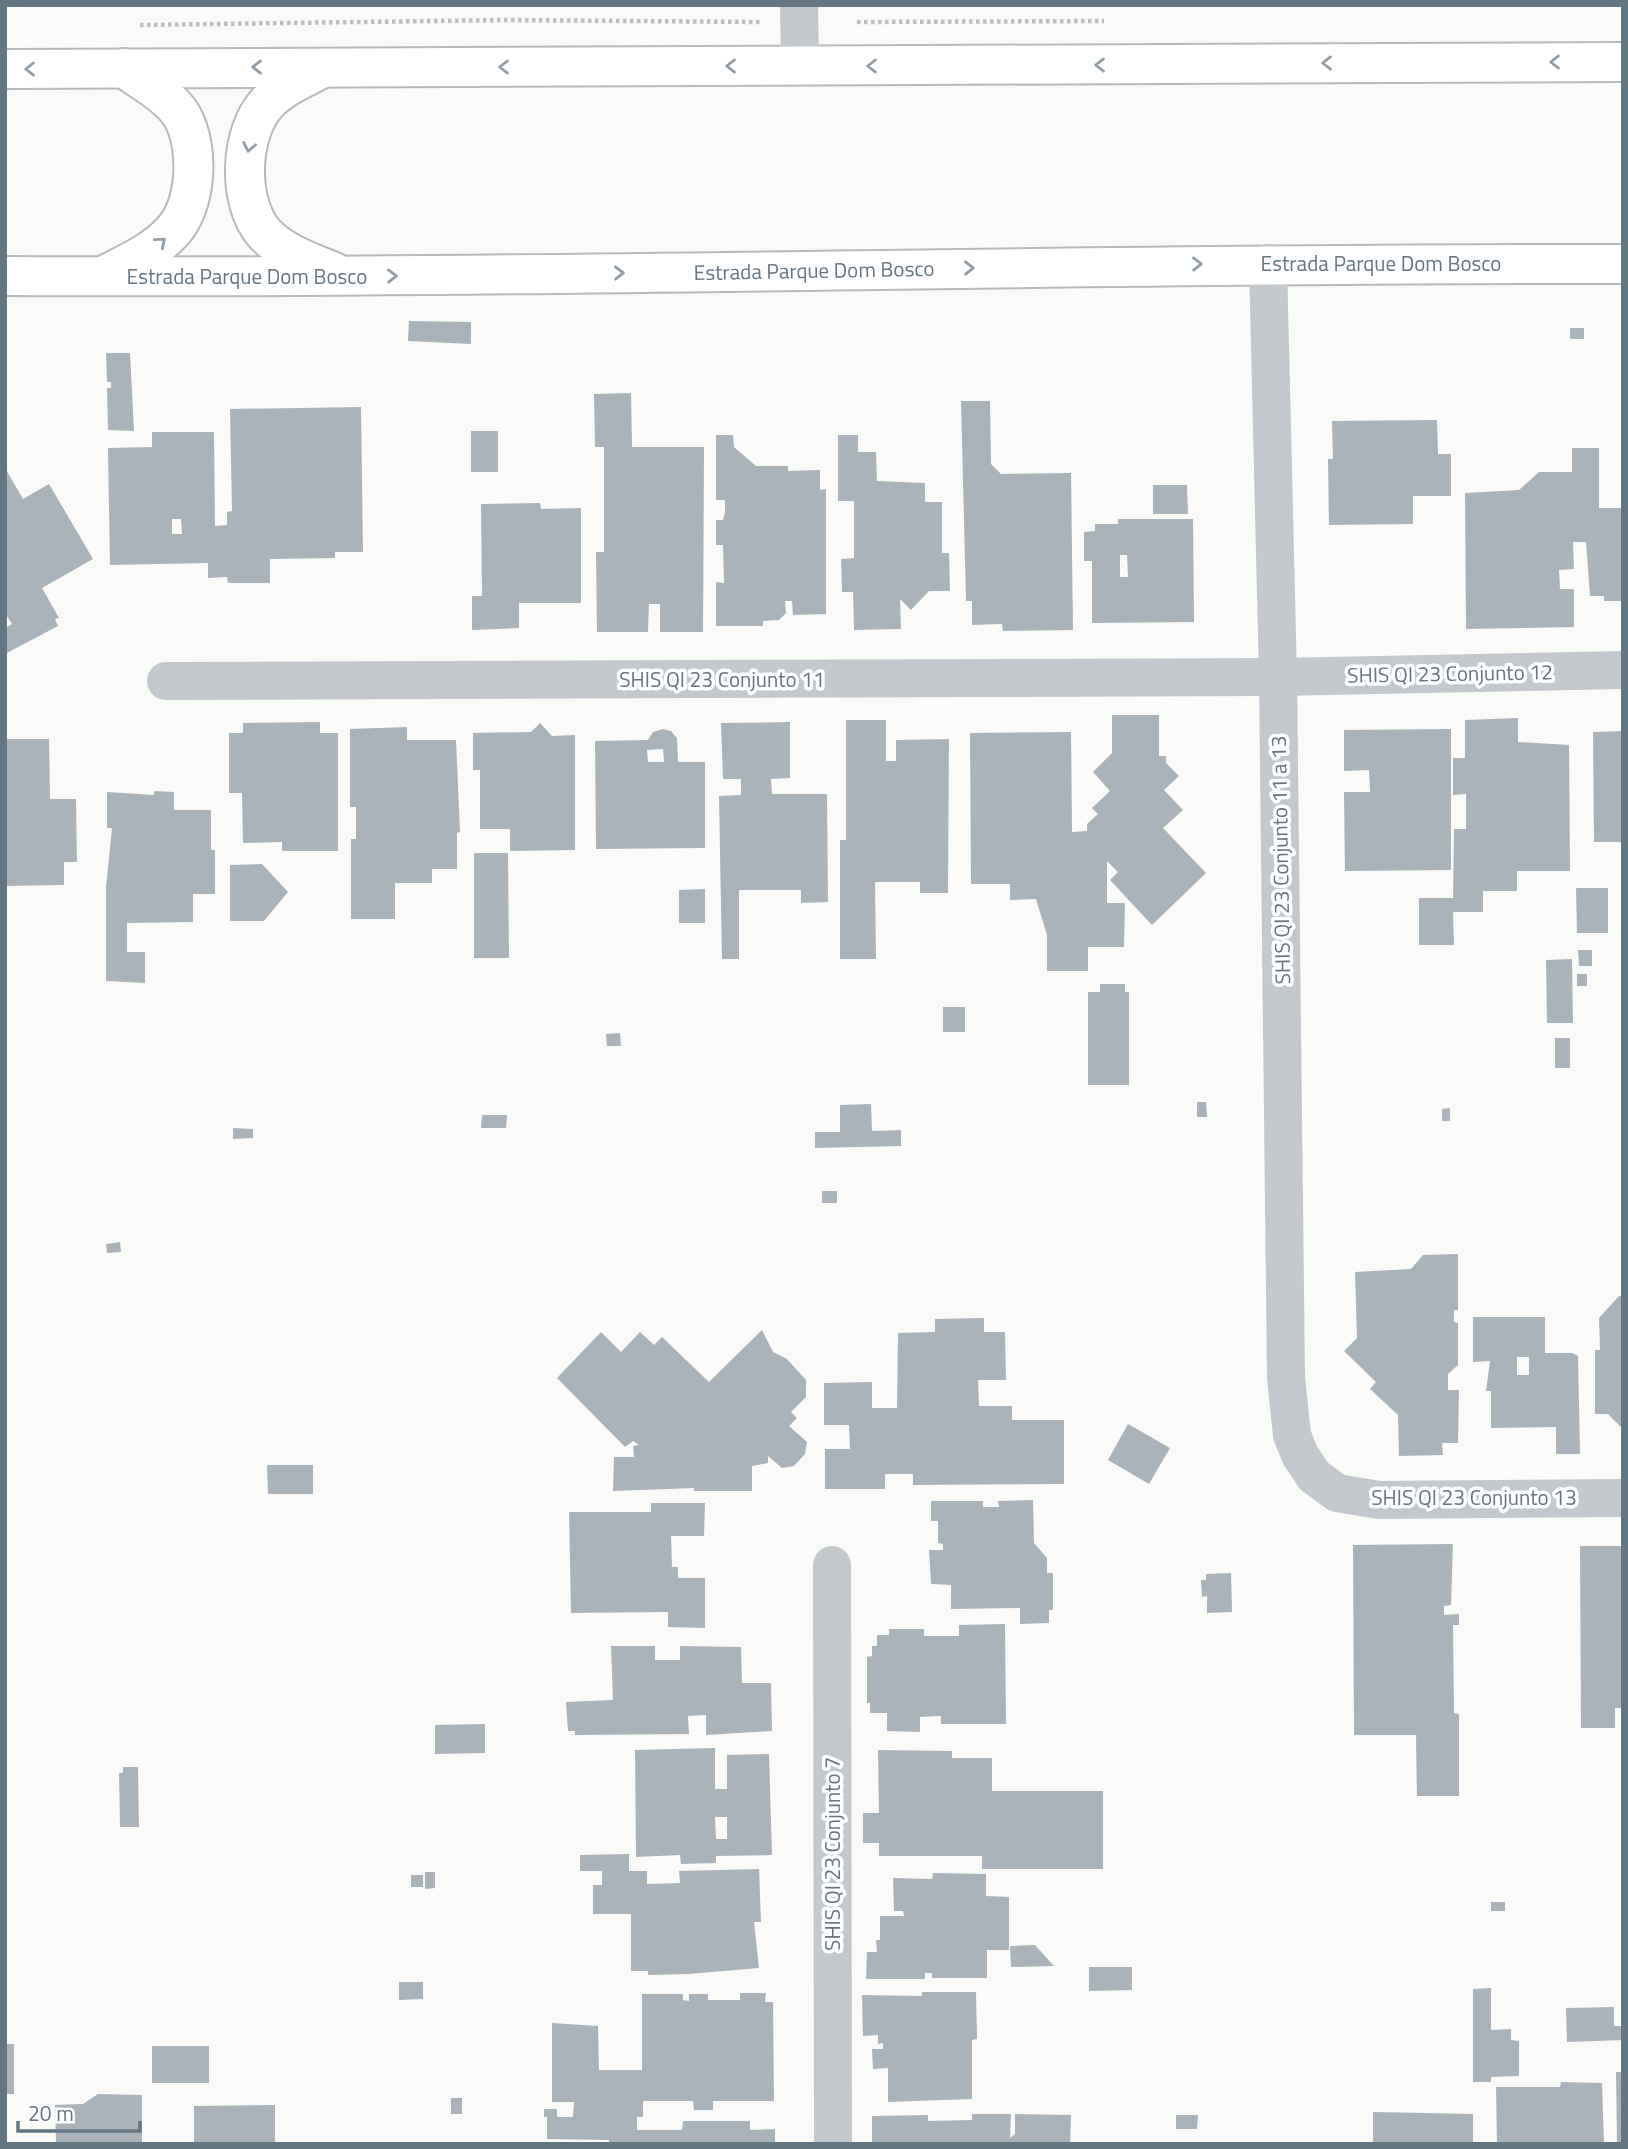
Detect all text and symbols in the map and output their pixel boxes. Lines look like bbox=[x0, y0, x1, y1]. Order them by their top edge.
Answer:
one-way arrow bbox=[1549, 54, 1559, 70]
one-way arrow bbox=[1321, 55, 1332, 71]
one-way arrow bbox=[1094, 57, 1105, 72]
one-way arrow bbox=[726, 58, 736, 74]
one-way arrow bbox=[866, 58, 877, 74]
one-way arrow bbox=[251, 59, 262, 75]
one-way arrow bbox=[498, 59, 509, 75]
one-way arrow bbox=[24, 61, 34, 77]
one-way arrow bbox=[243, 141, 258, 153]
one-way arrow bbox=[153, 238, 166, 250]
street label: Estrada Parque Dom Bosco bbox=[1261, 247, 1501, 279]
street label: Estrada Parque Dom Bosco bbox=[693, 252, 935, 288]
one-way arrow bbox=[1192, 257, 1203, 272]
street label: Estrada Parque Dom Bosco bbox=[127, 260, 367, 292]
one-way arrow bbox=[965, 260, 975, 276]
one-way arrow bbox=[615, 265, 625, 281]
one-way arrow bbox=[387, 269, 398, 284]
street label: SHIS QI 23 Conjunto 12 bbox=[1347, 655, 1553, 691]
street label: SHIS QI 23 Conjunto 11 bbox=[619, 663, 825, 695]
street label: SHIS QI 23 Conjunto 11 a 13 bbox=[1262, 735, 1298, 985]
street label: SHIS QI 23 Conjunto 13 bbox=[1371, 1481, 1577, 1513]
street label: SHIS QI 23 Conjunto 7 bbox=[816, 1757, 848, 1951]
scale bar bbox=[18, 2090, 140, 2134]
text: 20 m bbox=[28, 2097, 74, 2129]

